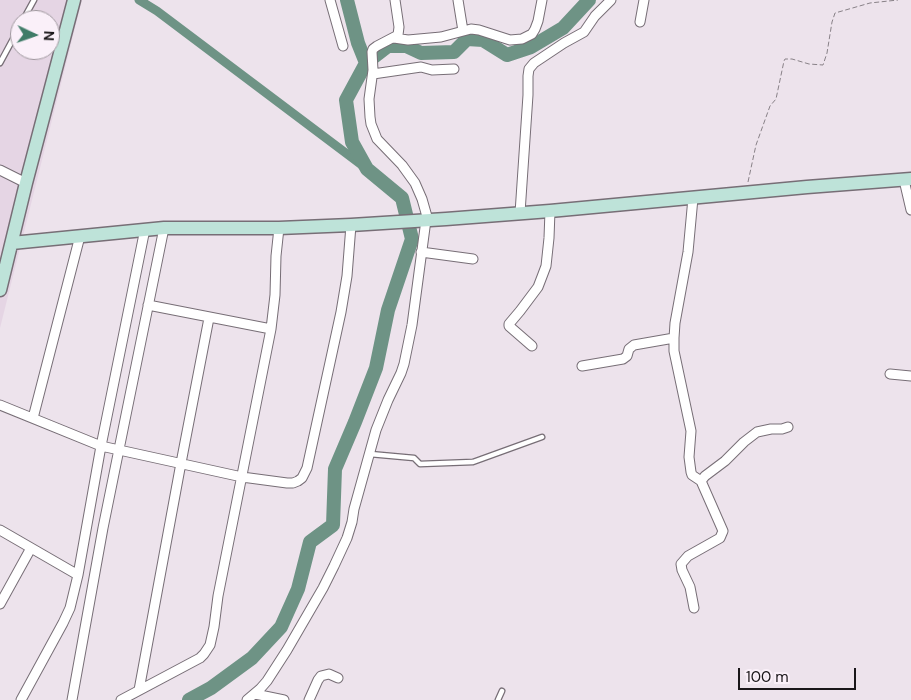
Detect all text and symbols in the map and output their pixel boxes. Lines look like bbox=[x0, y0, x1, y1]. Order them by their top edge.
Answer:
north arrow bbox=[10, 10, 60, 60]
text: N bbox=[40, 30, 58, 41]
scale bar bbox=[741, 658, 858, 690]
text: 100 m bbox=[746, 667, 789, 687]

